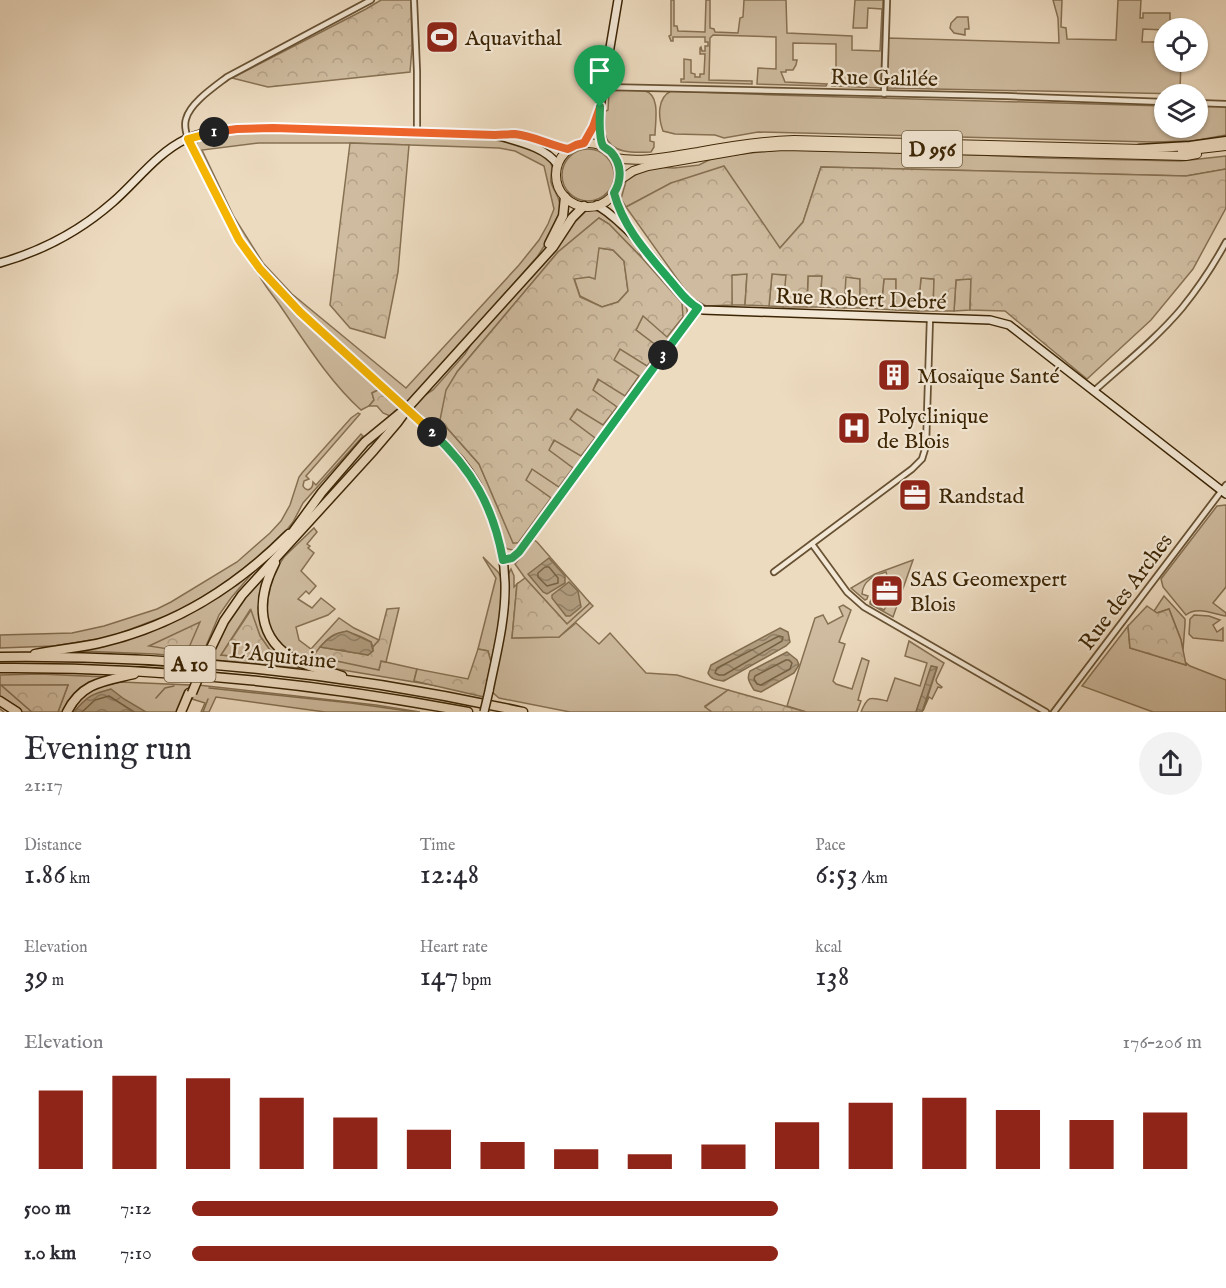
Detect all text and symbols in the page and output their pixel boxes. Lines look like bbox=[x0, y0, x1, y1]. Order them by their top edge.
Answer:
map controls bbox=[1154, 18, 1208, 138]
button: locate bbox=[1154, 18, 1208, 72]
sports icon: Aquavithal bbox=[424, 19, 460, 55]
place label: Aquavithal bbox=[464, 25, 562, 53]
pin bbox=[574, 45, 625, 107]
icon: arrive bbox=[583, 54, 616, 87]
street label: Rue Galilée bbox=[830, 64, 938, 94]
button: layers bbox=[1154, 84, 1208, 138]
pin: 1 bbox=[199, 117, 229, 147]
text: 1 bbox=[211, 122, 217, 142]
road number: D 956 bbox=[902, 131, 962, 167]
street label: Rue Robert Debré bbox=[775, 283, 947, 317]
pin: 3 bbox=[648, 340, 678, 370]
text: 3 bbox=[660, 345, 666, 365]
building icon: Mosaïque Santé bbox=[876, 357, 912, 393]
place label: Mosaïque Santé bbox=[917, 363, 1060, 391]
place label: Polyclinique de Blois bbox=[877, 403, 989, 456]
hospital icon: Polyclinique de Blois bbox=[836, 410, 872, 446]
pin: 2 bbox=[417, 417, 447, 447]
text: 2 bbox=[428, 422, 436, 442]
office icon: Randstad bbox=[897, 477, 933, 513]
place label: Randstad bbox=[938, 483, 1024, 511]
street label: Rue des Arches bbox=[1074, 528, 1180, 656]
place label: SAS Geomexpert Blois bbox=[910, 566, 1067, 619]
office icon: SAS Geomexpert Blois bbox=[869, 573, 905, 609]
street label: L'Aquitaine bbox=[228, 637, 338, 677]
road number: A 10 bbox=[164, 646, 216, 682]
text: Evening run bbox=[24, 729, 192, 771]
button: share bbox=[1139, 732, 1202, 795]
text: 21:17 bbox=[24, 773, 63, 798]
text: Distance bbox=[24, 836, 82, 856]
text: Time bbox=[420, 836, 455, 856]
text: Pace bbox=[815, 836, 846, 856]
text: 1.86 bbox=[24, 856, 66, 894]
text: 12:48 bbox=[420, 856, 479, 894]
text: 6:53 bbox=[815, 856, 858, 894]
text: km bbox=[66, 869, 90, 889]
text: /km bbox=[858, 869, 888, 889]
text: Elevation bbox=[24, 938, 87, 958]
text: Heart rate bbox=[420, 938, 488, 958]
text: kcal bbox=[815, 938, 842, 958]
text: 39 bbox=[24, 958, 48, 996]
text: 147 bbox=[420, 958, 459, 996]
text: 138 bbox=[815, 958, 849, 996]
text: m bbox=[48, 971, 64, 991]
text: bpm bbox=[459, 971, 492, 991]
text: Elevation bbox=[24, 1030, 103, 1055]
text: 176–206 m bbox=[1123, 1030, 1202, 1055]
text: 500 m bbox=[24, 1196, 71, 1221]
text: 7:12 bbox=[120, 1196, 151, 1221]
text: 1.0 km bbox=[24, 1241, 76, 1266]
text: 7:10 bbox=[120, 1241, 152, 1266]

